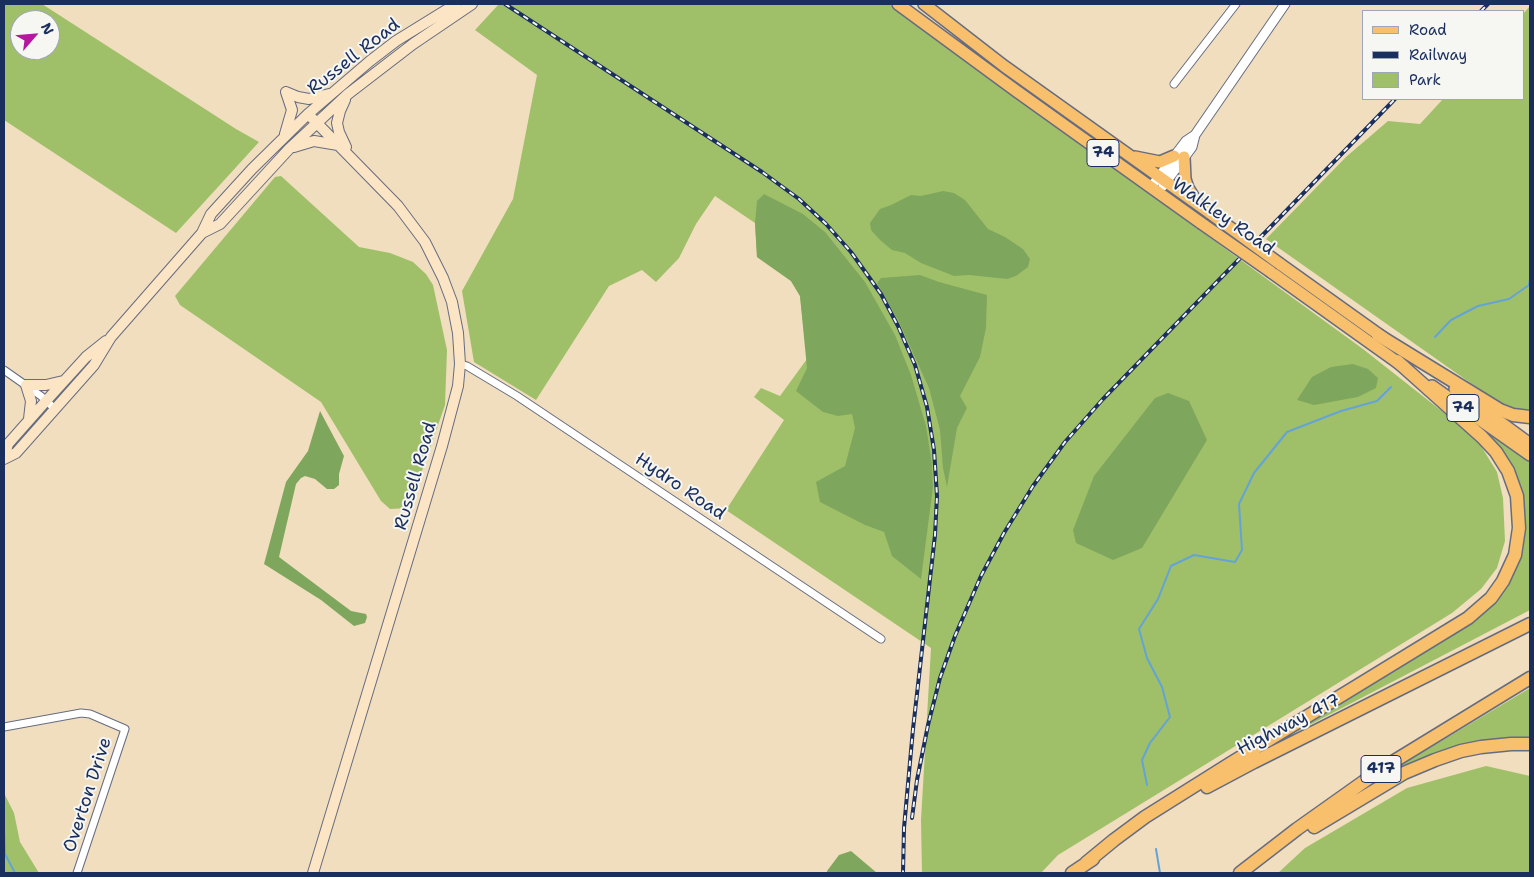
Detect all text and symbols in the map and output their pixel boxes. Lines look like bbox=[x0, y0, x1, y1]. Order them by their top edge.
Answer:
north arrow bbox=[10, 10, 60, 60]
legend bbox=[1362, 10, 1524, 100]
street label: Russell Road bbox=[303, 14, 405, 100]
text: N bbox=[37, 20, 58, 38]
text: Road bbox=[1409, 20, 1447, 40]
text: Railway bbox=[1409, 45, 1467, 65]
text: Park bbox=[1409, 70, 1441, 90]
road number: 74 bbox=[1087, 140, 1119, 167]
street label: Walkley Road bbox=[1168, 174, 1278, 260]
road number: 74 bbox=[1447, 394, 1479, 422]
street label: Russell Road bbox=[390, 419, 442, 533]
street label: Hydro Road bbox=[631, 449, 729, 525]
street label: Highway 417 bbox=[1234, 690, 1344, 760]
street label: Overton Drive bbox=[59, 735, 117, 855]
road number: 417 bbox=[1361, 756, 1401, 782]

